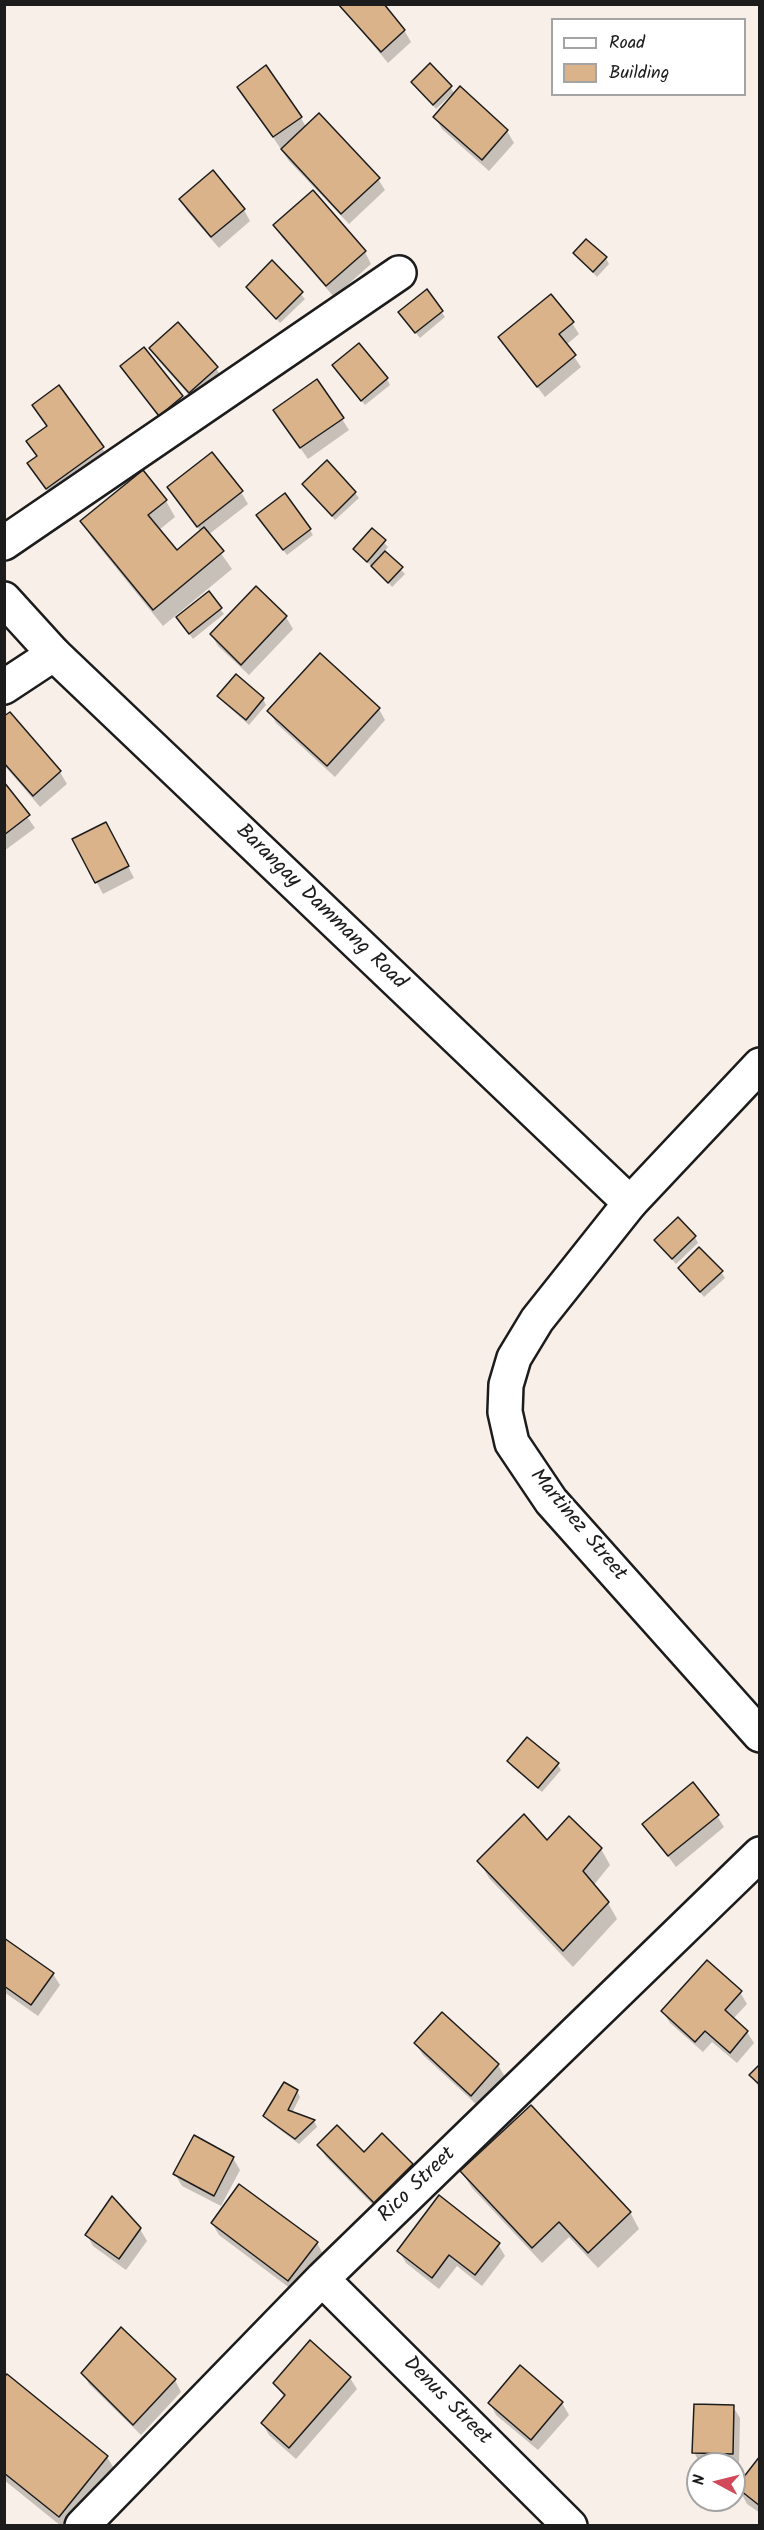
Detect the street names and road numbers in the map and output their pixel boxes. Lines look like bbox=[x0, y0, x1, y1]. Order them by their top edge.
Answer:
street label: Barangay Dammang Road bbox=[229, 820, 411, 996]
street label: Martinez Street bbox=[523, 1465, 631, 1587]
street label: Rico Street bbox=[374, 2143, 462, 2229]
street label: Denus Street bbox=[396, 2352, 496, 2452]

